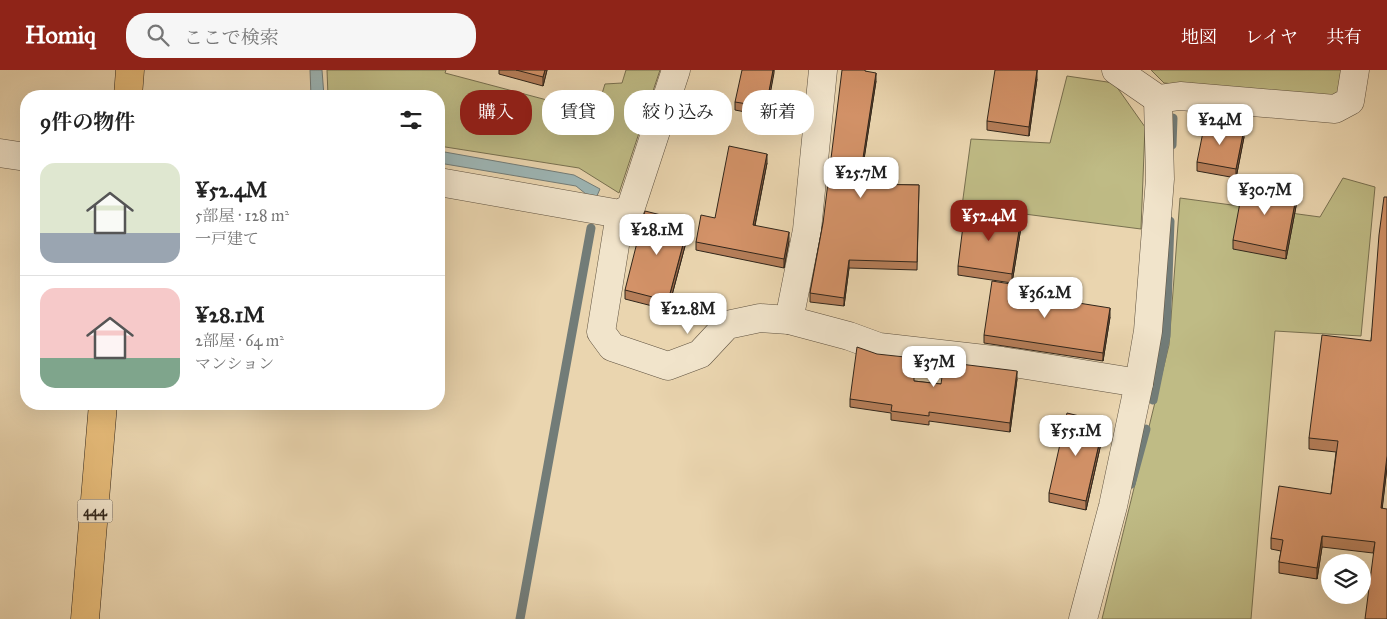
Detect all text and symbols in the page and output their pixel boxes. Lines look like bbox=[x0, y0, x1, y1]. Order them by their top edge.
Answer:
search box bbox=[126, 13, 476, 58]
text: Homiq bbox=[25, 20, 96, 50]
icon: search bbox=[144, 21, 172, 49]
text: ここで検索 bbox=[184, 26, 279, 49]
text: 地図 bbox=[1181, 26, 1217, 48]
text: レイヤ bbox=[1245, 26, 1298, 48]
text: 共有 bbox=[1326, 26, 1362, 48]
chip: 購入 bbox=[460, 90, 532, 135]
chip: 賃貸 bbox=[542, 90, 614, 135]
chip: 絞り込み bbox=[624, 90, 732, 135]
chip: 新着 bbox=[742, 90, 814, 135]
pin: ¥24M bbox=[1190, 104, 1250, 146]
icon: filters bbox=[397, 106, 425, 134]
text: 9件の物件 bbox=[40, 109, 135, 135]
text: ¥24M bbox=[1198, 110, 1242, 129]
pin: ¥25.7M bbox=[820, 156, 902, 199]
text: ¥25.7M bbox=[835, 163, 887, 182]
pin: ¥30.7M bbox=[1224, 174, 1306, 216]
text: ¥52.4M bbox=[195, 177, 267, 203]
text: ¥30.7M bbox=[1238, 180, 1292, 199]
icon: home bbox=[80, 183, 140, 243]
pin: ¥52.4M bbox=[948, 200, 1030, 242]
text: 5部屋 · 128 m² bbox=[195, 206, 289, 225]
text: ¥52.4M bbox=[961, 206, 1017, 225]
pin: ¥28.1M bbox=[616, 214, 698, 256]
text: ¥28.1M bbox=[630, 220, 684, 239]
text: 一戸建て bbox=[195, 229, 259, 248]
pin: ¥36.2M bbox=[1004, 276, 1086, 319]
text: ¥36.2M bbox=[1019, 283, 1071, 302]
pin: ¥22.8M bbox=[647, 292, 729, 335]
text: ¥22.8M bbox=[661, 299, 715, 318]
text: ¥28.1M bbox=[195, 302, 265, 328]
icon: home bbox=[80, 308, 140, 368]
text: 2部屋 · 64 m² bbox=[195, 331, 284, 350]
pin: ¥37M bbox=[904, 346, 964, 388]
text: ¥37M bbox=[913, 352, 955, 371]
text: マンション bbox=[195, 354, 274, 373]
pin: ¥55.1M bbox=[1035, 414, 1117, 457]
text: ¥55.1M bbox=[1050, 421, 1102, 440]
road number: 444 bbox=[78, 500, 112, 522]
map controls bbox=[1321, 554, 1371, 604]
button: layers bbox=[1321, 554, 1371, 604]

